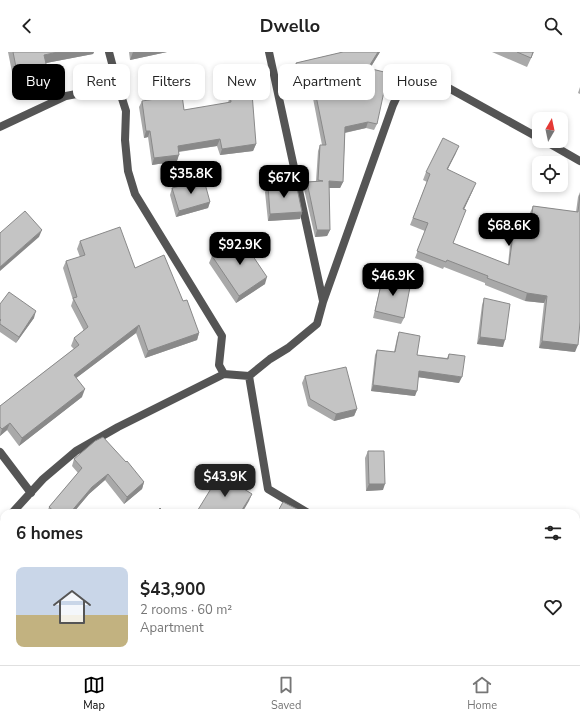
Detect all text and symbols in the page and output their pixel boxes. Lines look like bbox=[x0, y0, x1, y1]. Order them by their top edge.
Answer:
text: Dwello bbox=[260, 14, 320, 38]
icon: back bbox=[16, 15, 38, 37]
icon: search bbox=[542, 15, 564, 37]
chip: Buy bbox=[12, 64, 65, 100]
chip: Rent bbox=[73, 64, 130, 100]
chip: Filters bbox=[138, 64, 205, 100]
chip: New bbox=[213, 64, 270, 100]
chip: Apartment bbox=[278, 64, 375, 100]
chip: House bbox=[383, 64, 451, 100]
north arrow bbox=[532, 112, 568, 148]
map controls bbox=[532, 112, 568, 192]
button: locate bbox=[532, 156, 568, 192]
pin: $35.8K bbox=[158, 161, 224, 195]
text: $35.8K bbox=[169, 165, 213, 183]
pin: $67K bbox=[260, 165, 308, 199]
text: $67K bbox=[268, 169, 300, 187]
pin: $68.6K bbox=[476, 213, 542, 247]
text: $68.6K bbox=[487, 217, 531, 235]
pin: $92.9K bbox=[207, 232, 273, 266]
text: $92.9K bbox=[218, 236, 262, 254]
pin: $46.9K bbox=[360, 263, 426, 297]
text: $46.9K bbox=[371, 267, 415, 285]
pin: $43.9K bbox=[192, 464, 258, 498]
text: $43.9K bbox=[203, 468, 247, 486]
text: 6 homes bbox=[16, 522, 83, 545]
icon: filters bbox=[542, 522, 564, 544]
text: $43,900 bbox=[140, 578, 205, 601]
icon: home bbox=[48, 583, 96, 631]
icon: heart bbox=[542, 596, 564, 618]
text: 2 rooms · 60 m² bbox=[140, 601, 232, 619]
text: Apartment bbox=[140, 619, 203, 637]
tab: Map bbox=[83, 674, 105, 713]
tab: Saved bbox=[271, 674, 301, 713]
tab: Home bbox=[467, 674, 497, 713]

